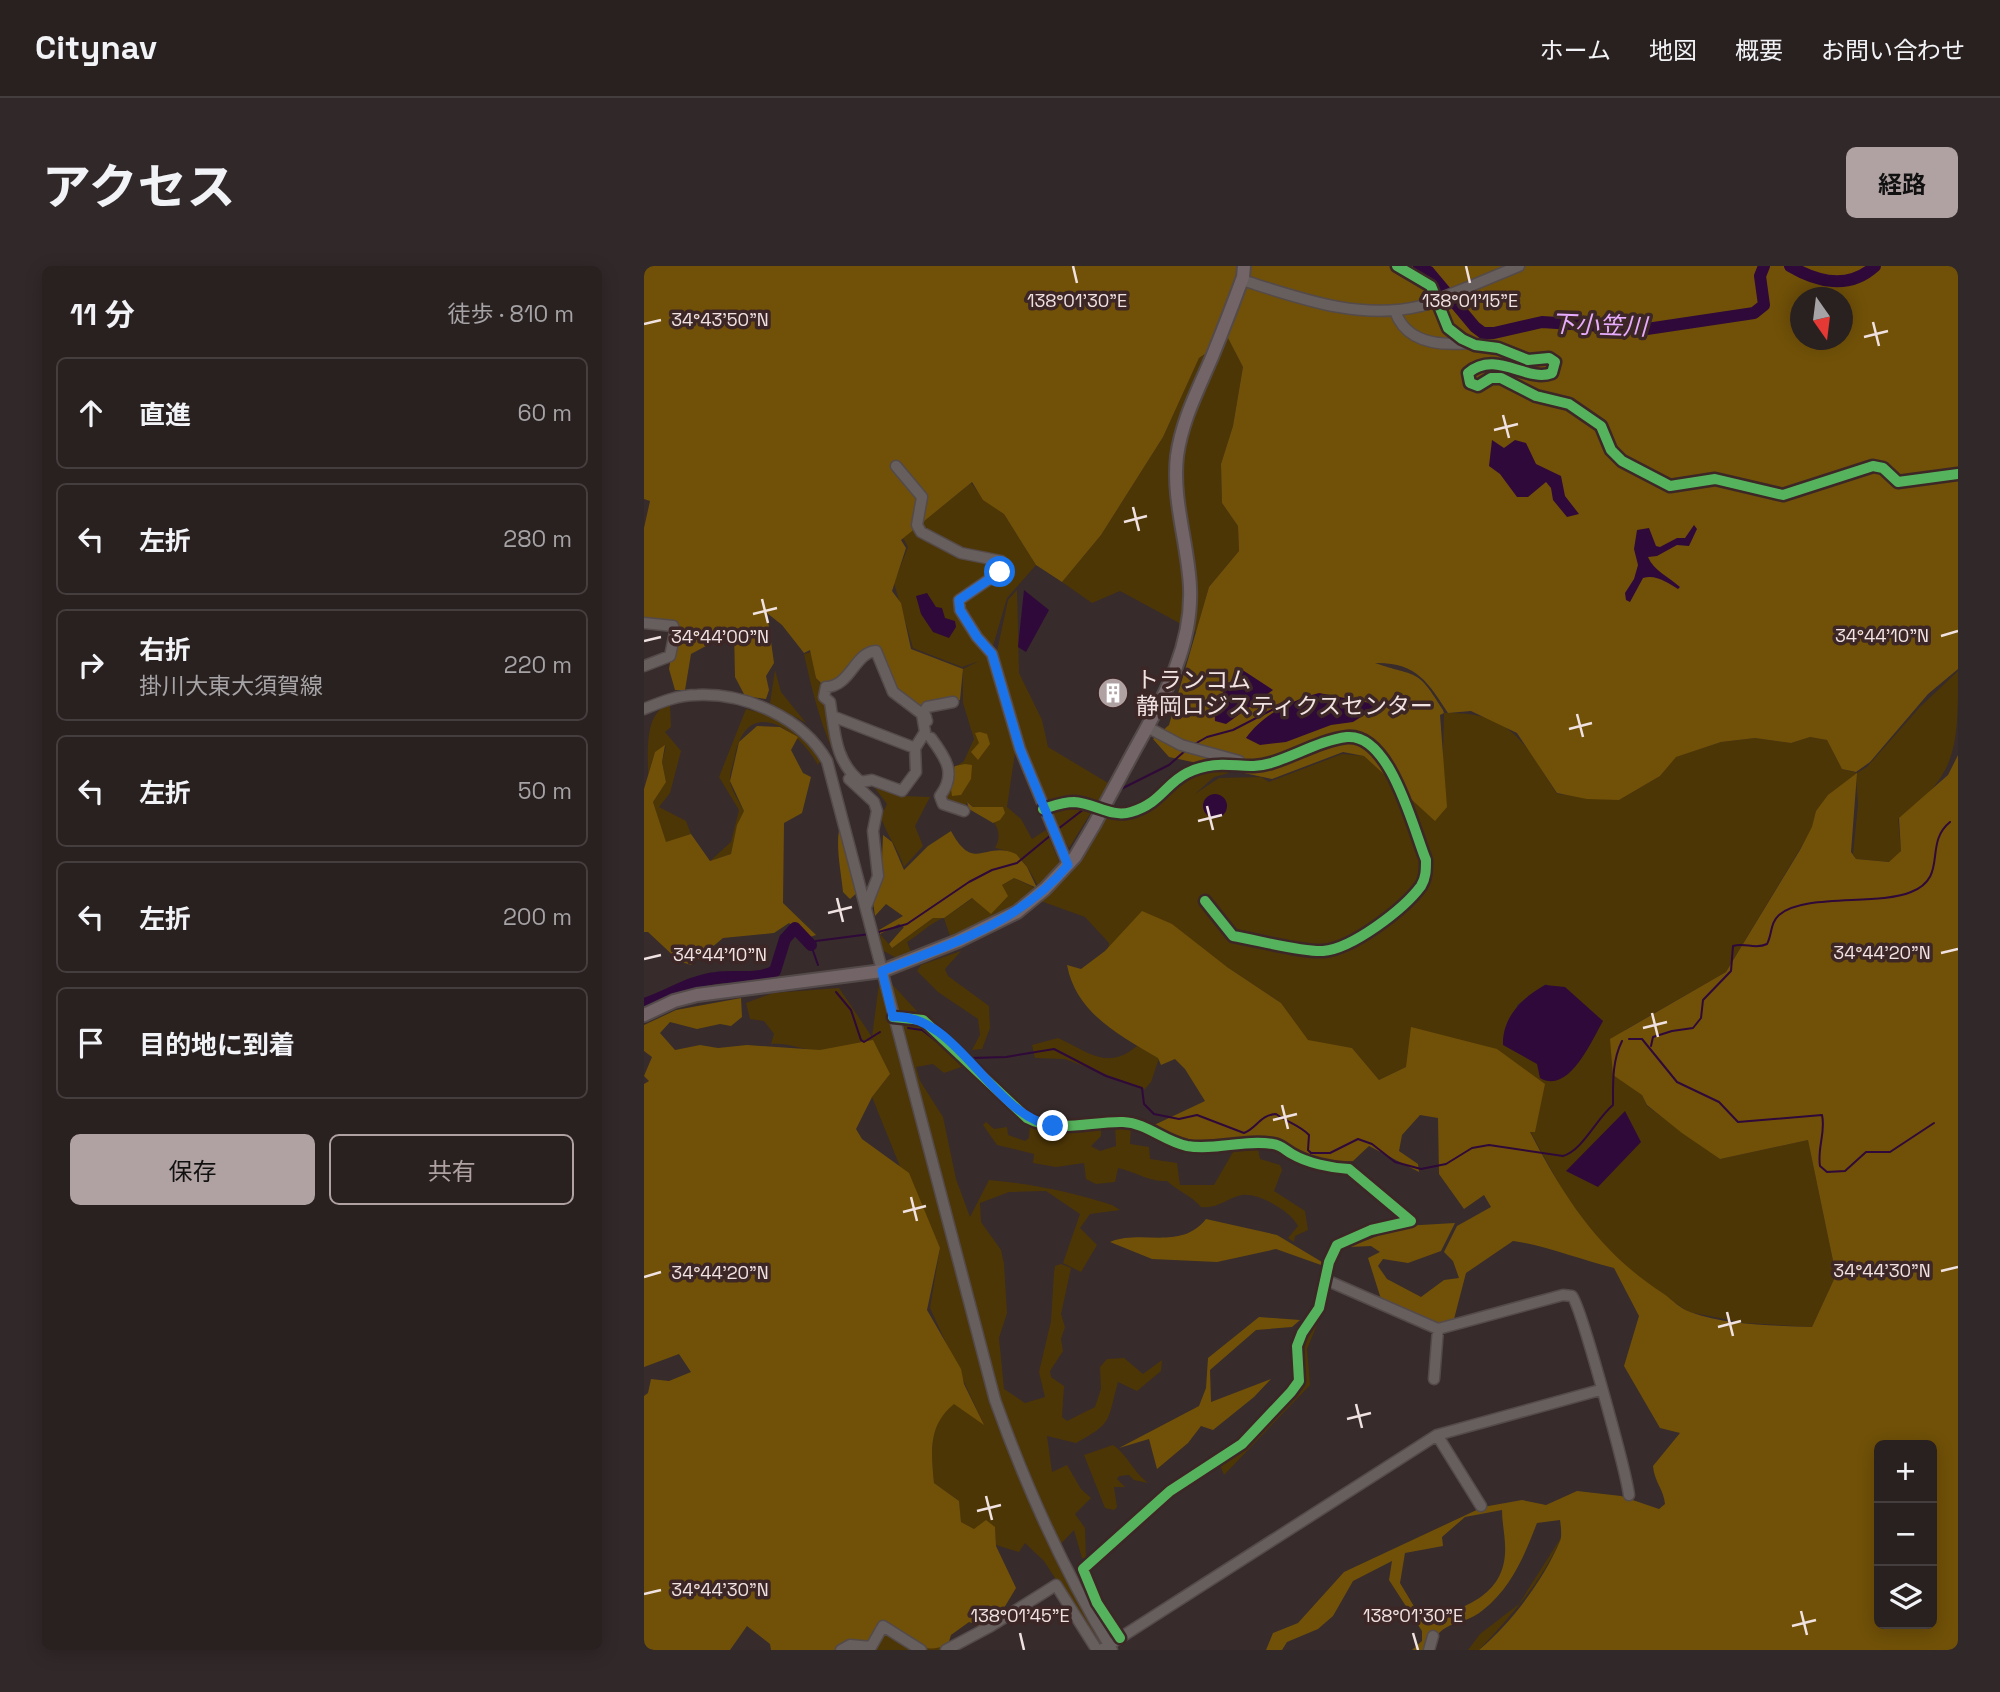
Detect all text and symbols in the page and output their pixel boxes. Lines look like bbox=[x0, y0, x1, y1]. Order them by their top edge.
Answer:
text: Citynav bbox=[35, 27, 157, 69]
text: ホーム bbox=[1540, 35, 1611, 66]
text: 地図 bbox=[1649, 35, 1697, 66]
text: 概要 bbox=[1735, 35, 1783, 66]
text: お問い合わせ bbox=[1821, 35, 1965, 66]
button: 経路 bbox=[1846, 147, 1958, 218]
text: アクセス bbox=[42, 156, 236, 218]
north arrow bbox=[1790, 287, 1853, 350]
text: 138°01'30"E bbox=[1027, 289, 1127, 312]
text: 138°01'15"E bbox=[1422, 289, 1518, 312]
text: 11 分 bbox=[70, 295, 135, 334]
text: 徒歩 · 810 m bbox=[448, 299, 574, 329]
text: 34°43'50"N bbox=[671, 308, 769, 331]
water label: 下小笠川 bbox=[1550, 308, 1651, 342]
icon: ahead bbox=[72, 394, 110, 432]
text: 直進 bbox=[139, 398, 191, 432]
text: 60 m bbox=[517, 398, 572, 428]
icon: left bbox=[72, 520, 110, 558]
text: 左折 bbox=[139, 524, 191, 558]
text: 280 m bbox=[503, 524, 572, 554]
route start bbox=[984, 556, 1015, 587]
text: 34°44'10"N bbox=[1835, 624, 1929, 647]
text: 34°44'00"N bbox=[671, 625, 769, 648]
text: 右折 bbox=[139, 633, 191, 667]
icon: right bbox=[72, 646, 110, 684]
text: 220 m bbox=[504, 650, 572, 680]
place label: トランコム 静岡ロジスティクスセンター bbox=[1136, 665, 1433, 721]
text: 掛川大東大須賀線 bbox=[139, 671, 323, 701]
building icon: トランコム 静岡ロジスティクスセンター bbox=[1096, 676, 1130, 710]
icon: left bbox=[72, 772, 110, 810]
text: 左折 bbox=[139, 776, 191, 810]
text: 50 m bbox=[518, 776, 572, 806]
icon: left bbox=[72, 898, 110, 936]
text: 左折 bbox=[139, 902, 191, 936]
text: 200 m bbox=[503, 902, 572, 932]
text: 34°44'20"N bbox=[1833, 941, 1931, 964]
text: 34°44'10"N bbox=[673, 943, 767, 966]
icon: arrive bbox=[72, 1024, 110, 1062]
text: 目的地に到着 bbox=[139, 1028, 295, 1062]
route end bbox=[1037, 1110, 1068, 1141]
button: 保存 bbox=[70, 1134, 315, 1205]
button: 共有 bbox=[329, 1134, 574, 1205]
text: 34°44'30"N bbox=[1833, 1259, 1931, 1282]
text: 34°44'20"N bbox=[671, 1261, 769, 1284]
map controls bbox=[1874, 1440, 1937, 1629]
button: + bbox=[1874, 1440, 1937, 1503]
button: − bbox=[1874, 1503, 1937, 1566]
button: layers bbox=[1874, 1566, 1937, 1629]
text: 34°44'30"N bbox=[671, 1578, 769, 1601]
text: 138°01'45"E bbox=[970, 1604, 1070, 1627]
text: 138°01'30"E bbox=[1363, 1604, 1463, 1627]

